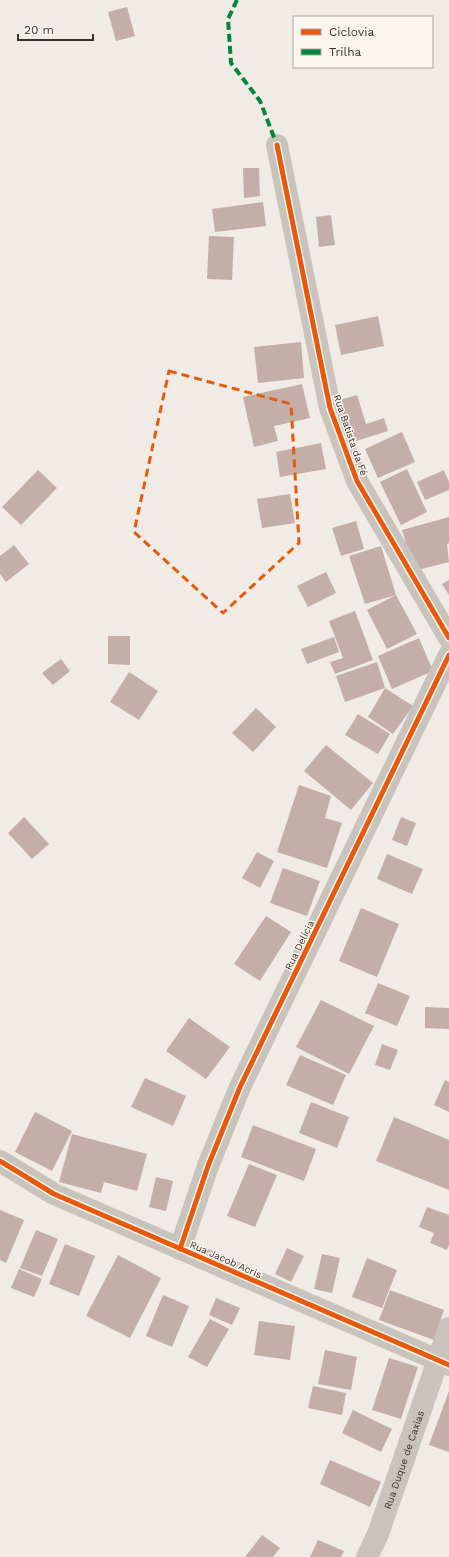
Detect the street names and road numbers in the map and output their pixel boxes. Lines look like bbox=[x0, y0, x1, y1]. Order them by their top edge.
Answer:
street label: Rua Batista da Fé bbox=[331, 393, 370, 477]
street label: Rua Delícia bbox=[283, 918, 316, 972]
street label: Rua Jacob Acris bbox=[188, 1239, 263, 1280]
street label: Rua Duque de Caxias bbox=[382, 1409, 426, 1511]

